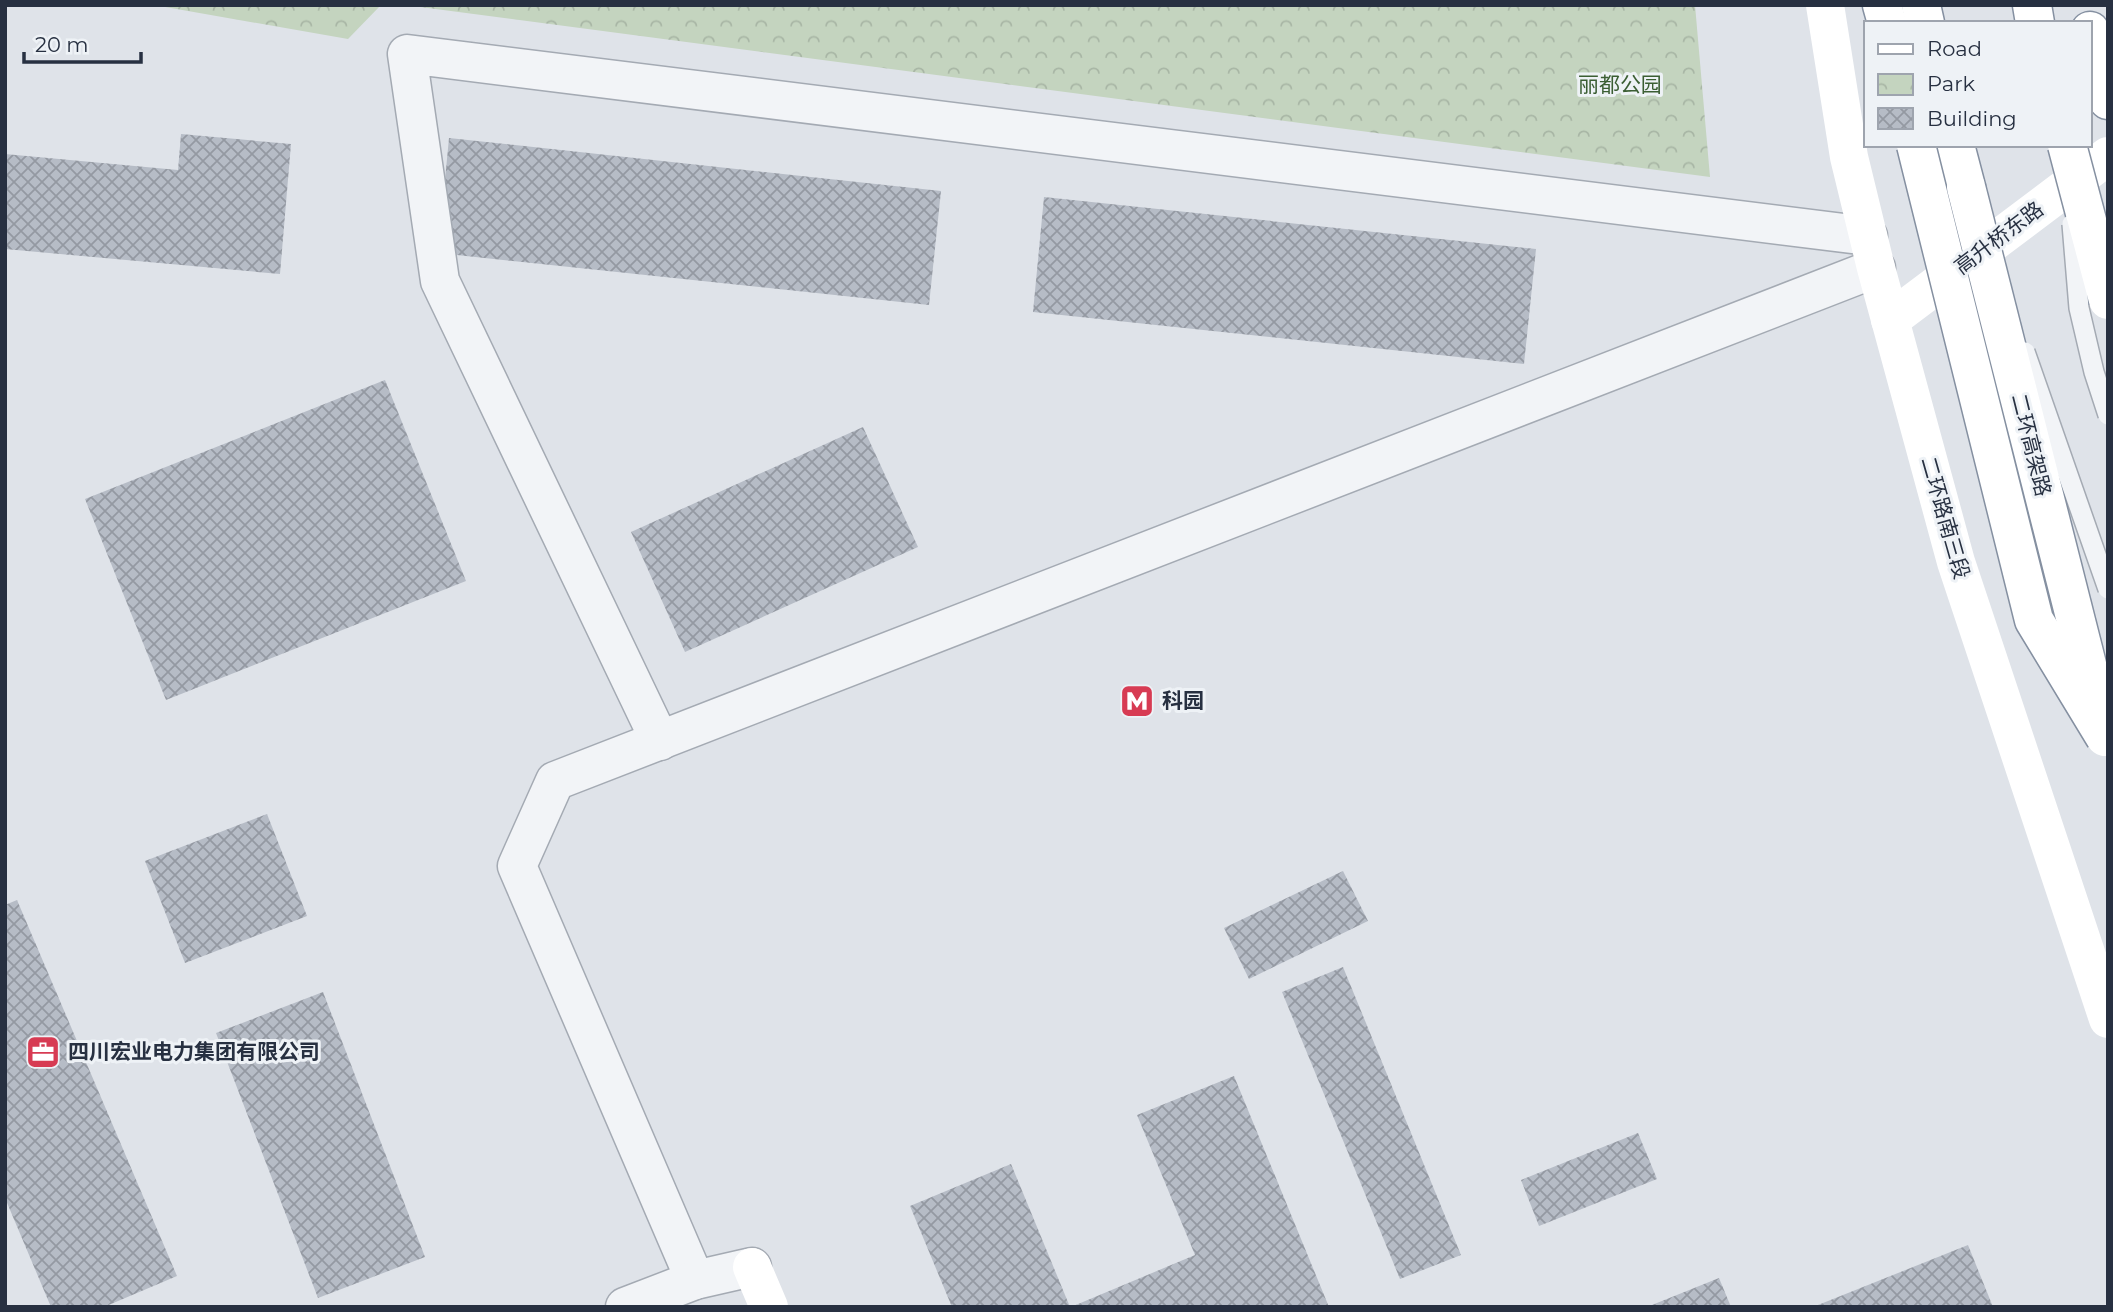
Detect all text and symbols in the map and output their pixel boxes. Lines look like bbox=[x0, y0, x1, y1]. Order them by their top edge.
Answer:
scale bar bbox=[24, 21, 142, 65]
legend bbox=[1864, 21, 2092, 147]
text: 20 m bbox=[35, 32, 89, 57]
text: Road bbox=[1927, 36, 1982, 61]
text: Park bbox=[1927, 71, 1975, 96]
park label: 丽都公园 bbox=[1578, 72, 1662, 97]
text: Building bbox=[1927, 106, 2017, 131]
street label: 高升桥东路 bbox=[1949, 196, 2048, 279]
street label: 二环高架路 bbox=[2007, 391, 2056, 499]
street label: 二环路南三段 bbox=[1916, 454, 1975, 582]
metro station icon: 科园 bbox=[1118, 682, 1156, 720]
place label: 科园 bbox=[1162, 688, 1204, 713]
office icon: 四川宏业电力集团有限公司 bbox=[24, 1033, 62, 1071]
place label: 四川宏业电力集团有限公司 bbox=[68, 1039, 320, 1064]

